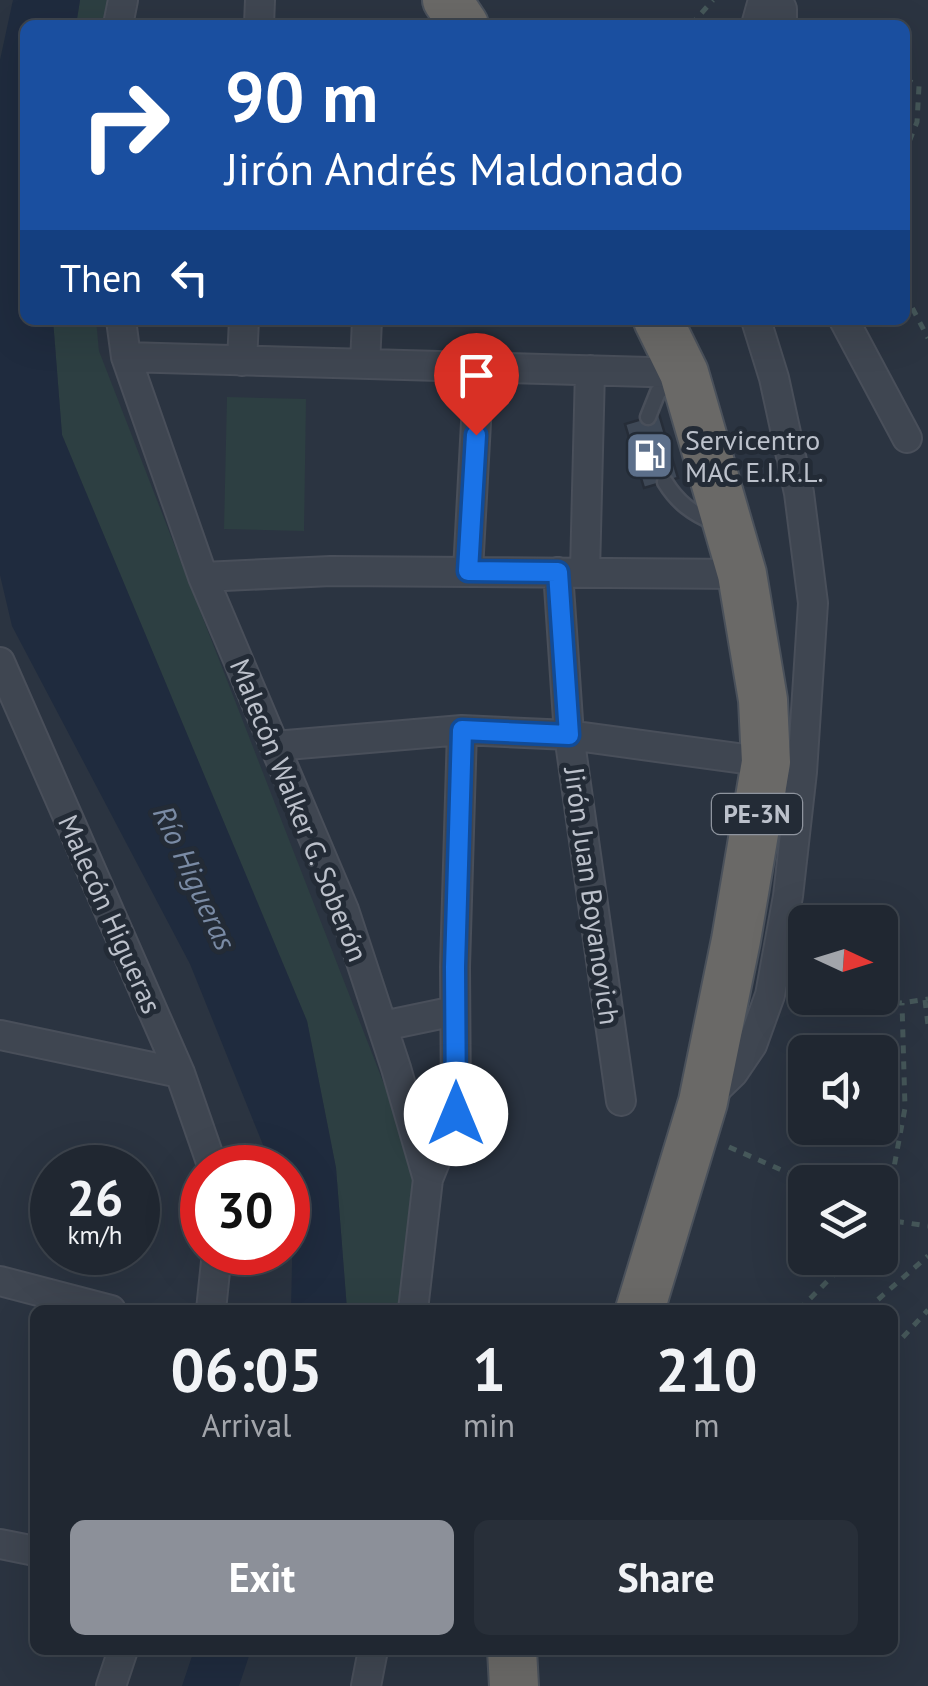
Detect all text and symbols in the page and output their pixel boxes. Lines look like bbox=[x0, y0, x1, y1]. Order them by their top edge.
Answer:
text: 90 m bbox=[225, 51, 378, 141]
icon: right bbox=[60, 60, 190, 190]
text: Jirón Andrés Maldonado bbox=[225, 139, 684, 197]
icon: left bbox=[162, 250, 217, 305]
text: Then bbox=[60, 253, 142, 302]
pin bbox=[434, 333, 519, 436]
icon: arrive bbox=[449, 348, 504, 403]
place label: Servicentro MAC E.I.R.L. bbox=[685, 421, 823, 490]
fuel station icon: Servicentro MAC E.I.R.L. bbox=[624, 430, 676, 482]
street label: Malecón Walker G. Soberón bbox=[222, 653, 377, 967]
street label: Jirón Juan Boyanovich bbox=[556, 764, 629, 1027]
road number: PE-3N bbox=[712, 794, 802, 834]
water label: Río Higueras bbox=[145, 799, 246, 956]
street label: Malecón Higueras bbox=[50, 809, 171, 1019]
north arrow bbox=[788, 905, 898, 1015]
map controls bbox=[788, 905, 898, 1275]
button: sound bbox=[788, 1035, 898, 1145]
position arrow bbox=[404, 1062, 508, 1166]
speed limit sign: 30 bbox=[180, 1145, 310, 1275]
text: 26 bbox=[67, 1165, 123, 1230]
button: layers bbox=[788, 1165, 898, 1275]
text: km/h bbox=[68, 1219, 122, 1251]
text: 06:05 bbox=[170, 1330, 323, 1408]
text: 1 bbox=[472, 1330, 506, 1408]
text: 210 bbox=[656, 1330, 758, 1408]
text: Arrival bbox=[202, 1404, 291, 1446]
text: min bbox=[463, 1404, 515, 1446]
text: m bbox=[694, 1404, 720, 1446]
button: Exit bbox=[70, 1520, 454, 1635]
button: Share bbox=[474, 1520, 858, 1635]

